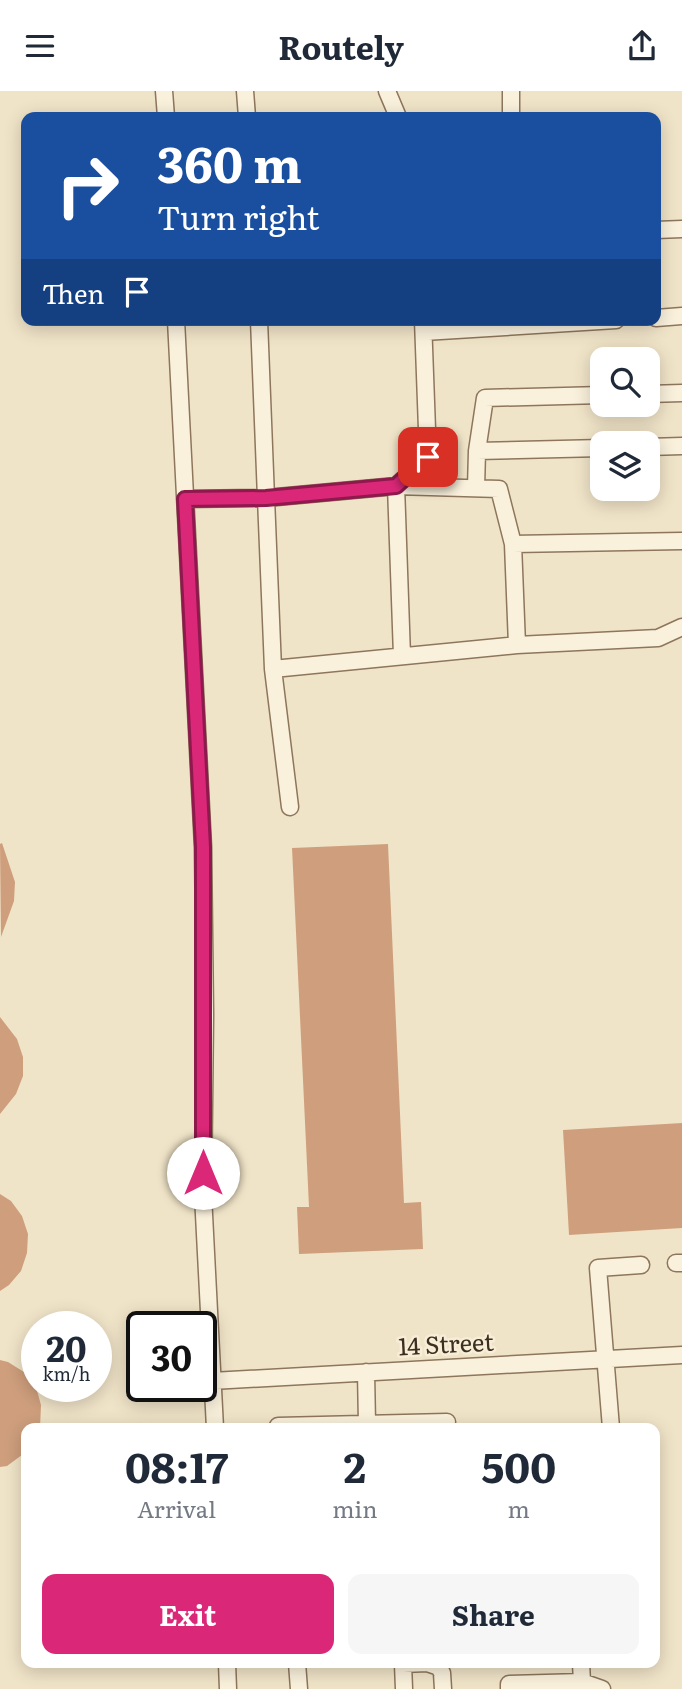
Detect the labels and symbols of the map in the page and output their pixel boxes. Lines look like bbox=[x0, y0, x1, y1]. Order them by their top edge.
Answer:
pin bbox=[398, 427, 458, 487]
position arrow bbox=[166, 1136, 240, 1210]
speed limit sign: 30 bbox=[126, 1311, 217, 1402]
street label: 14 Street bbox=[397, 1323, 495, 1362]

